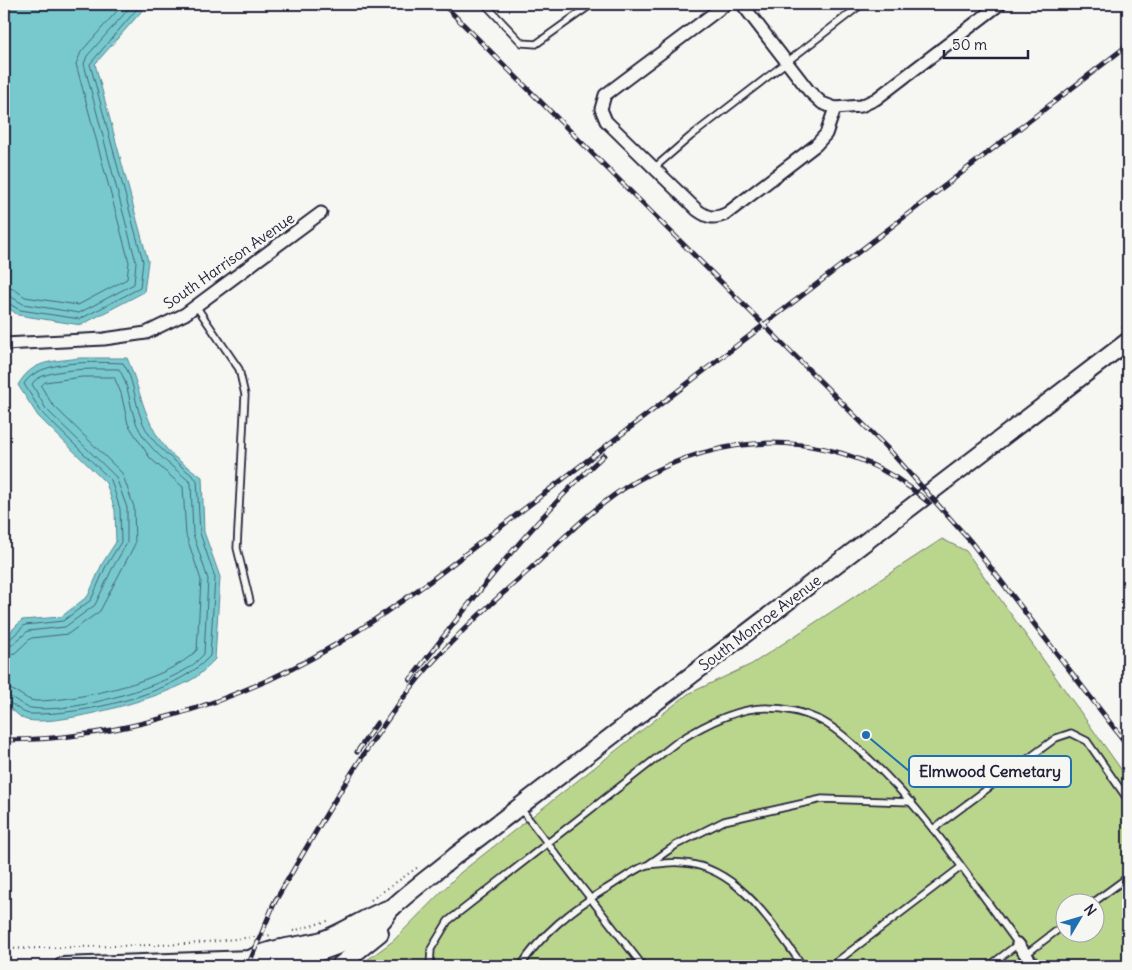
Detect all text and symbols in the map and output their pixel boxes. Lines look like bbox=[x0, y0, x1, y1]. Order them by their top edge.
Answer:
scale bar bbox=[944, 28, 1028, 60]
text: 50 m bbox=[952, 35, 987, 54]
street label: South Harrison Avenue bbox=[160, 208, 298, 313]
street label: South Monroe Avenue bbox=[695, 570, 825, 675]
callout: Elmwood Cemetary bbox=[909, 756, 1071, 787]
text: Elmwood Cemetary bbox=[919, 761, 1061, 782]
north arrow bbox=[1054, 892, 1104, 942]
text: N bbox=[1080, 901, 1100, 919]

